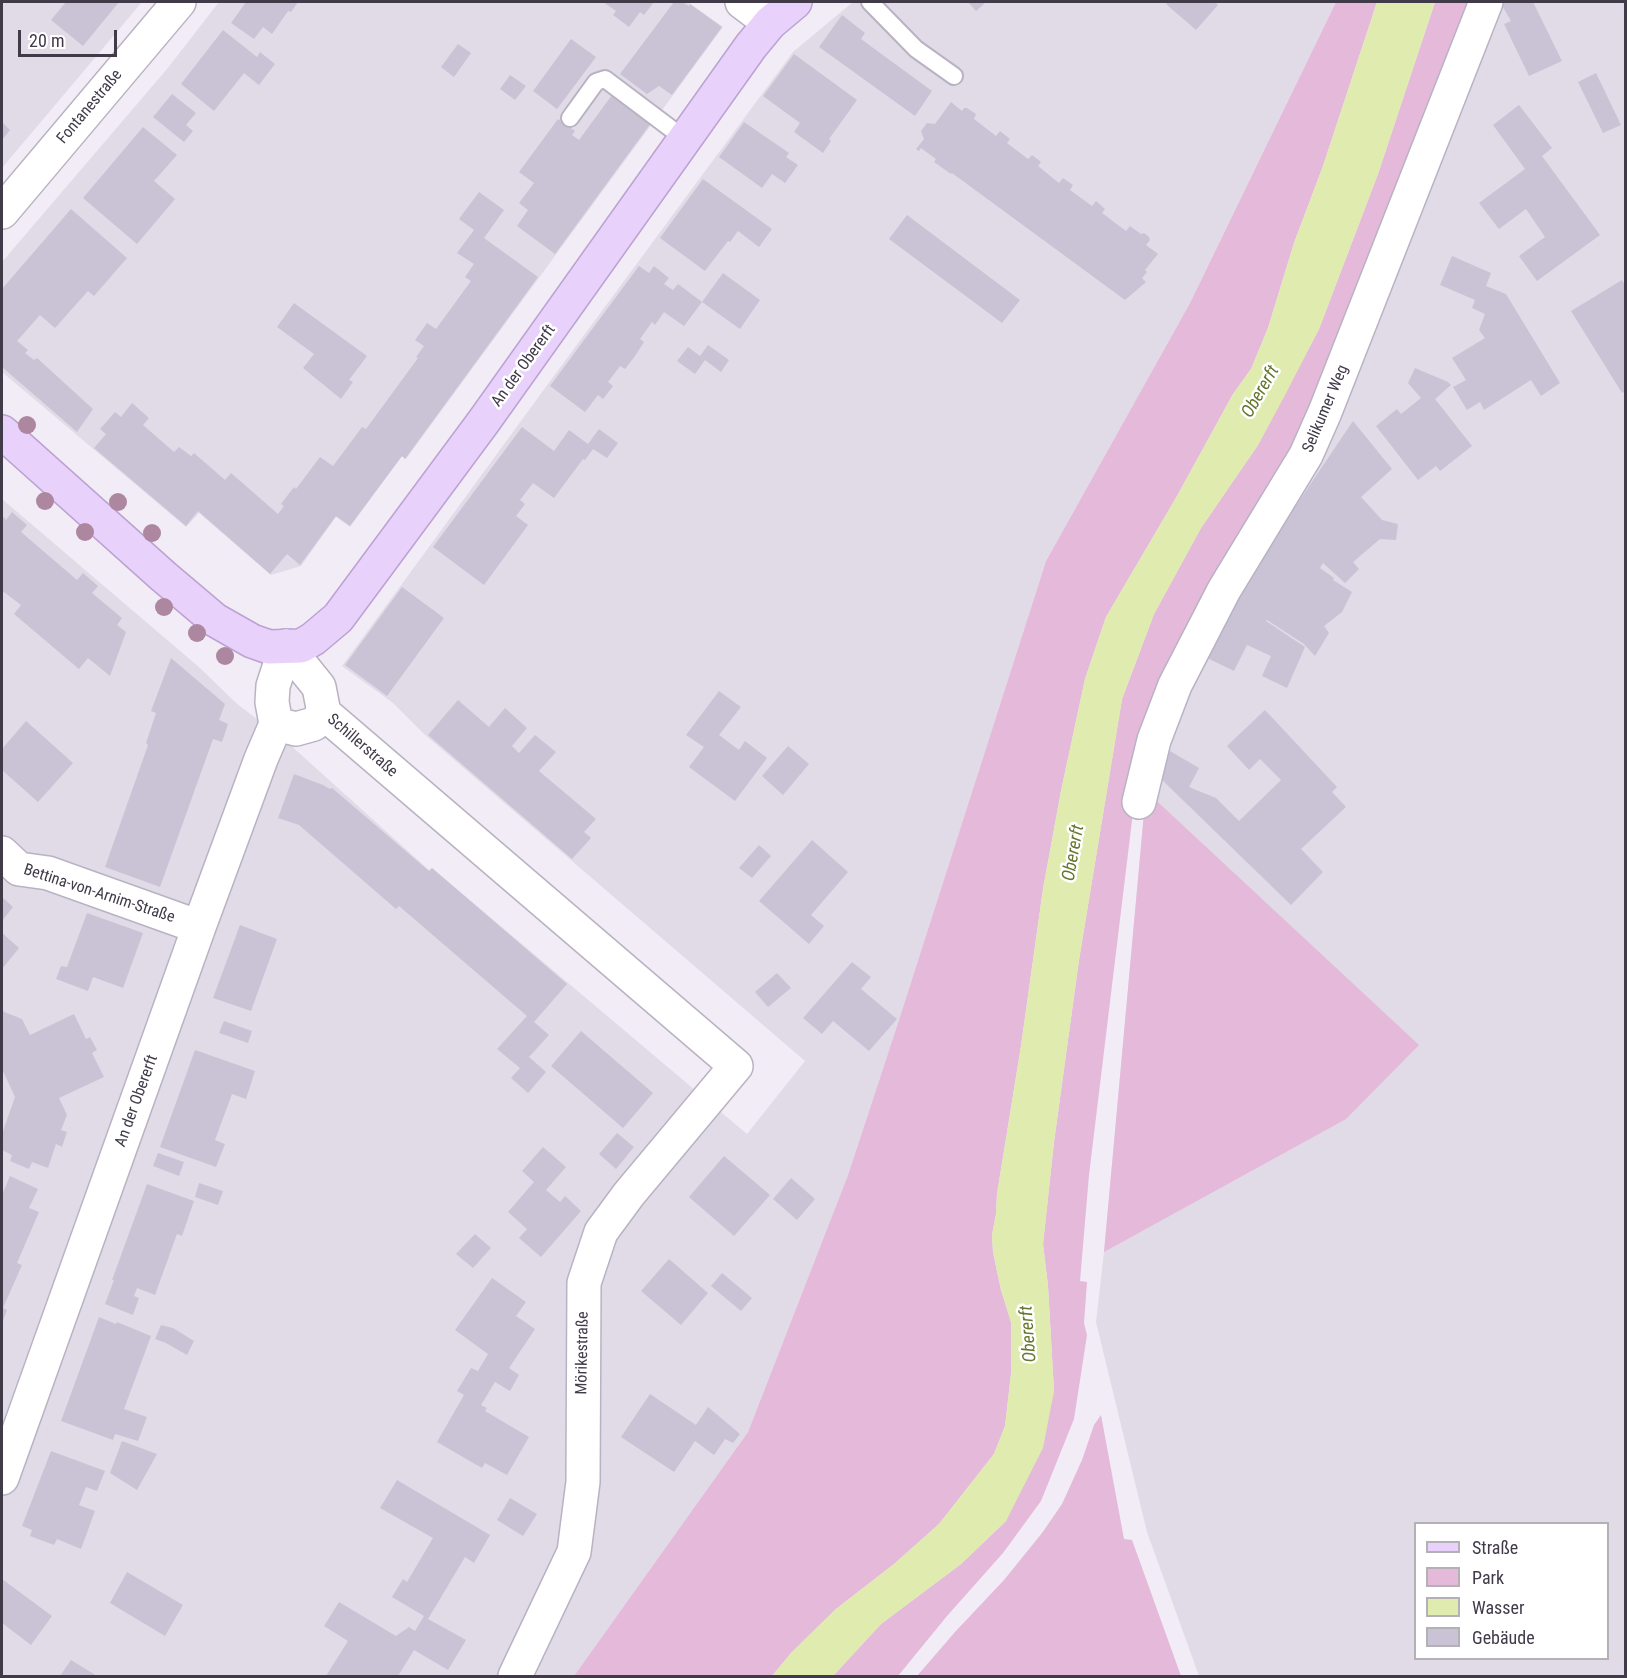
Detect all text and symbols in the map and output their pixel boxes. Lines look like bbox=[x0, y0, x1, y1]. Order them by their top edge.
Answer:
scale bar bbox=[21, 18, 120, 56]
text: 20 m bbox=[29, 30, 64, 51]
street label: Fontanestraße bbox=[53, 66, 127, 148]
street label: An der Obererft bbox=[488, 321, 560, 411]
water label: Obererft bbox=[1237, 362, 1285, 422]
street label: Selikumer Weg bbox=[1299, 362, 1353, 456]
street label: Schillerstraße bbox=[323, 710, 401, 782]
water label: Obererft bbox=[1058, 823, 1090, 883]
street label: Bettina-von-Arnim-Straße bbox=[21, 860, 177, 928]
street label: An der Obererft bbox=[111, 1052, 163, 1150]
water label: Obererft bbox=[1016, 1305, 1042, 1363]
street label: Mörikestraße bbox=[573, 1311, 593, 1395]
legend bbox=[1414, 1522, 1609, 1660]
text: Straße bbox=[1472, 1537, 1518, 1558]
text: Park bbox=[1472, 1567, 1504, 1588]
text: Wasser bbox=[1472, 1597, 1524, 1618]
text: Gebäude bbox=[1472, 1627, 1535, 1648]

